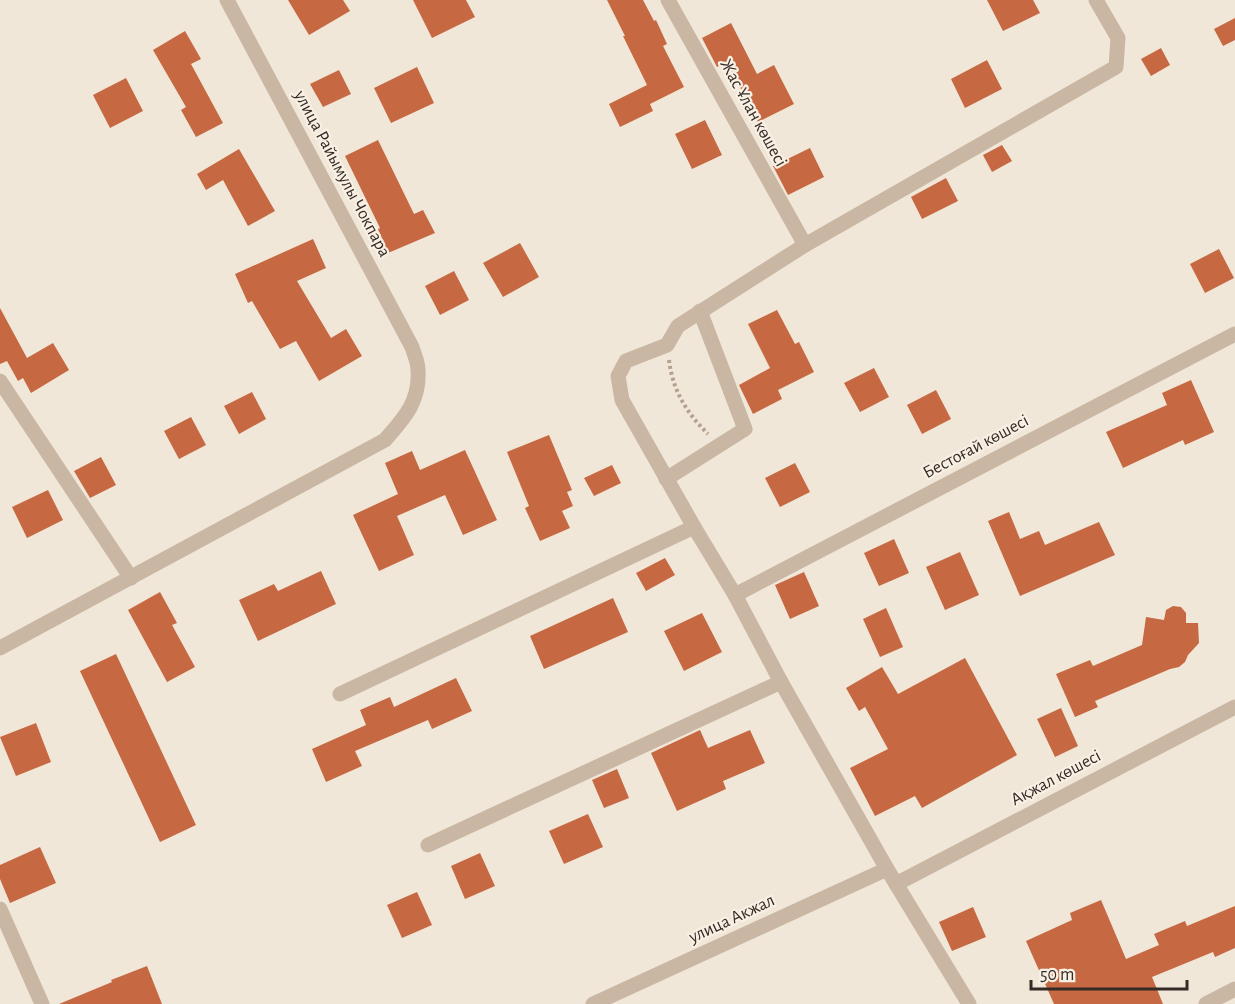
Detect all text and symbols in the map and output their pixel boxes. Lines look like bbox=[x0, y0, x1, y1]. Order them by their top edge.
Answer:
street label: Жас Ұлан көшесі bbox=[716, 56, 790, 170]
street label: улица Райымулы Чокпара bbox=[290, 87, 394, 260]
street label: Бестоғай көшесі bbox=[920, 412, 1032, 482]
street label: Ақжал көшесі bbox=[1008, 747, 1104, 809]
street label: улица Акжал bbox=[685, 891, 778, 947]
scale bar bbox=[1031, 953, 1187, 991]
text: 50 m bbox=[1040, 966, 1074, 984]

